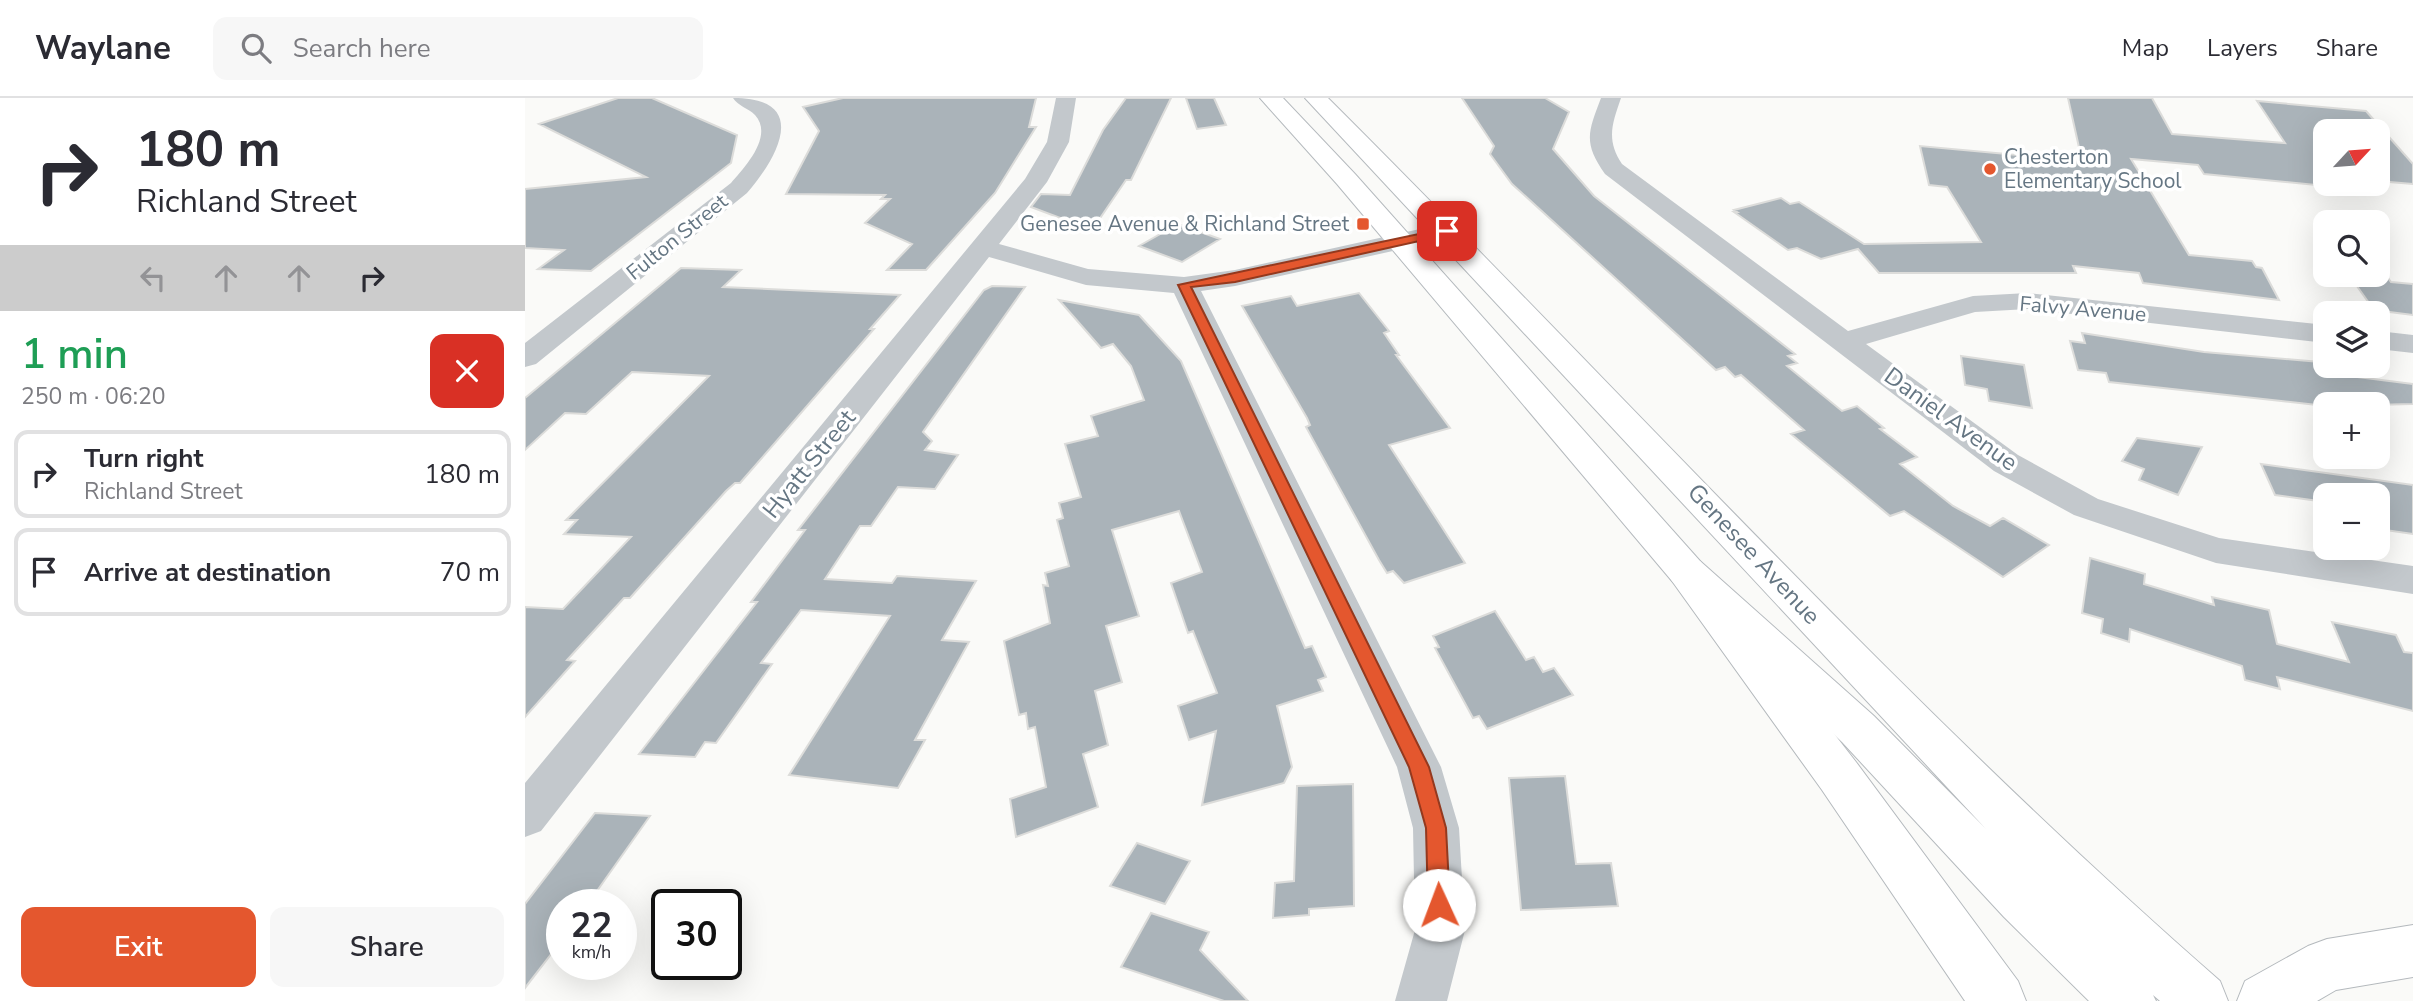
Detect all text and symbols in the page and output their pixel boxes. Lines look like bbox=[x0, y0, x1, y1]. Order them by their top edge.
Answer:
search box bbox=[213, 17, 703, 80]
text: Waylane bbox=[35, 26, 171, 71]
icon: search bbox=[237, 29, 275, 67]
text: Search here bbox=[293, 31, 431, 66]
text: Map bbox=[2122, 32, 2169, 64]
text: Layers bbox=[2207, 32, 2278, 64]
text: Share bbox=[2316, 32, 2378, 64]
text: 180 m bbox=[136, 116, 280, 183]
north arrow bbox=[2313, 119, 2391, 196]
map controls bbox=[2313, 119, 2390, 560]
icon: right bbox=[21, 126, 112, 217]
place label: Chesterton Elementary School bbox=[2004, 143, 2182, 195]
marker: Chesterton Elementary School bbox=[1982, 161, 1998, 177]
text: Richland Street bbox=[136, 180, 357, 223]
street label: Fulton Street bbox=[621, 187, 734, 286]
pin bbox=[1417, 201, 1477, 261]
place label: Genesee Avenue & Richland Street bbox=[1020, 210, 1350, 238]
button: search bbox=[2313, 210, 2390, 287]
icon: arrive bbox=[1428, 212, 1466, 250]
marker: Genesee Avenue & Richland Street bbox=[1355, 216, 1371, 232]
icon: left bbox=[134, 259, 172, 297]
icon: ahead bbox=[207, 259, 245, 297]
icon: ahead bbox=[280, 259, 318, 297]
icon: right bbox=[353, 259, 391, 297]
street label: Falvy Avenue bbox=[2018, 290, 2148, 328]
button: layers bbox=[2313, 301, 2390, 378]
text: 1 min bbox=[21, 326, 128, 383]
button: close bbox=[430, 334, 504, 408]
street label: Daniel Avenue bbox=[1878, 360, 2024, 478]
text: 250 m · 06:20 bbox=[21, 381, 166, 412]
button: + bbox=[2313, 392, 2390, 469]
street label: Hyatt Street bbox=[755, 402, 863, 525]
text: Turn right bbox=[84, 441, 203, 476]
icon: right bbox=[25, 455, 63, 493]
text: 180 m bbox=[424, 457, 500, 492]
text: Richland Street bbox=[84, 476, 243, 507]
street label: Genesee Avenue bbox=[1680, 477, 1828, 631]
button: − bbox=[2313, 483, 2390, 560]
icon: arrive bbox=[25, 553, 63, 591]
text: Arrive at destination bbox=[84, 555, 331, 590]
text: 70 m bbox=[440, 555, 500, 590]
position arrow bbox=[1402, 868, 1476, 942]
speed limit sign: 30 bbox=[651, 889, 742, 980]
text: 22 bbox=[570, 902, 613, 949]
button: Exit bbox=[21, 907, 256, 987]
button: Share bbox=[270, 907, 504, 987]
text: km/h bbox=[572, 940, 611, 964]

